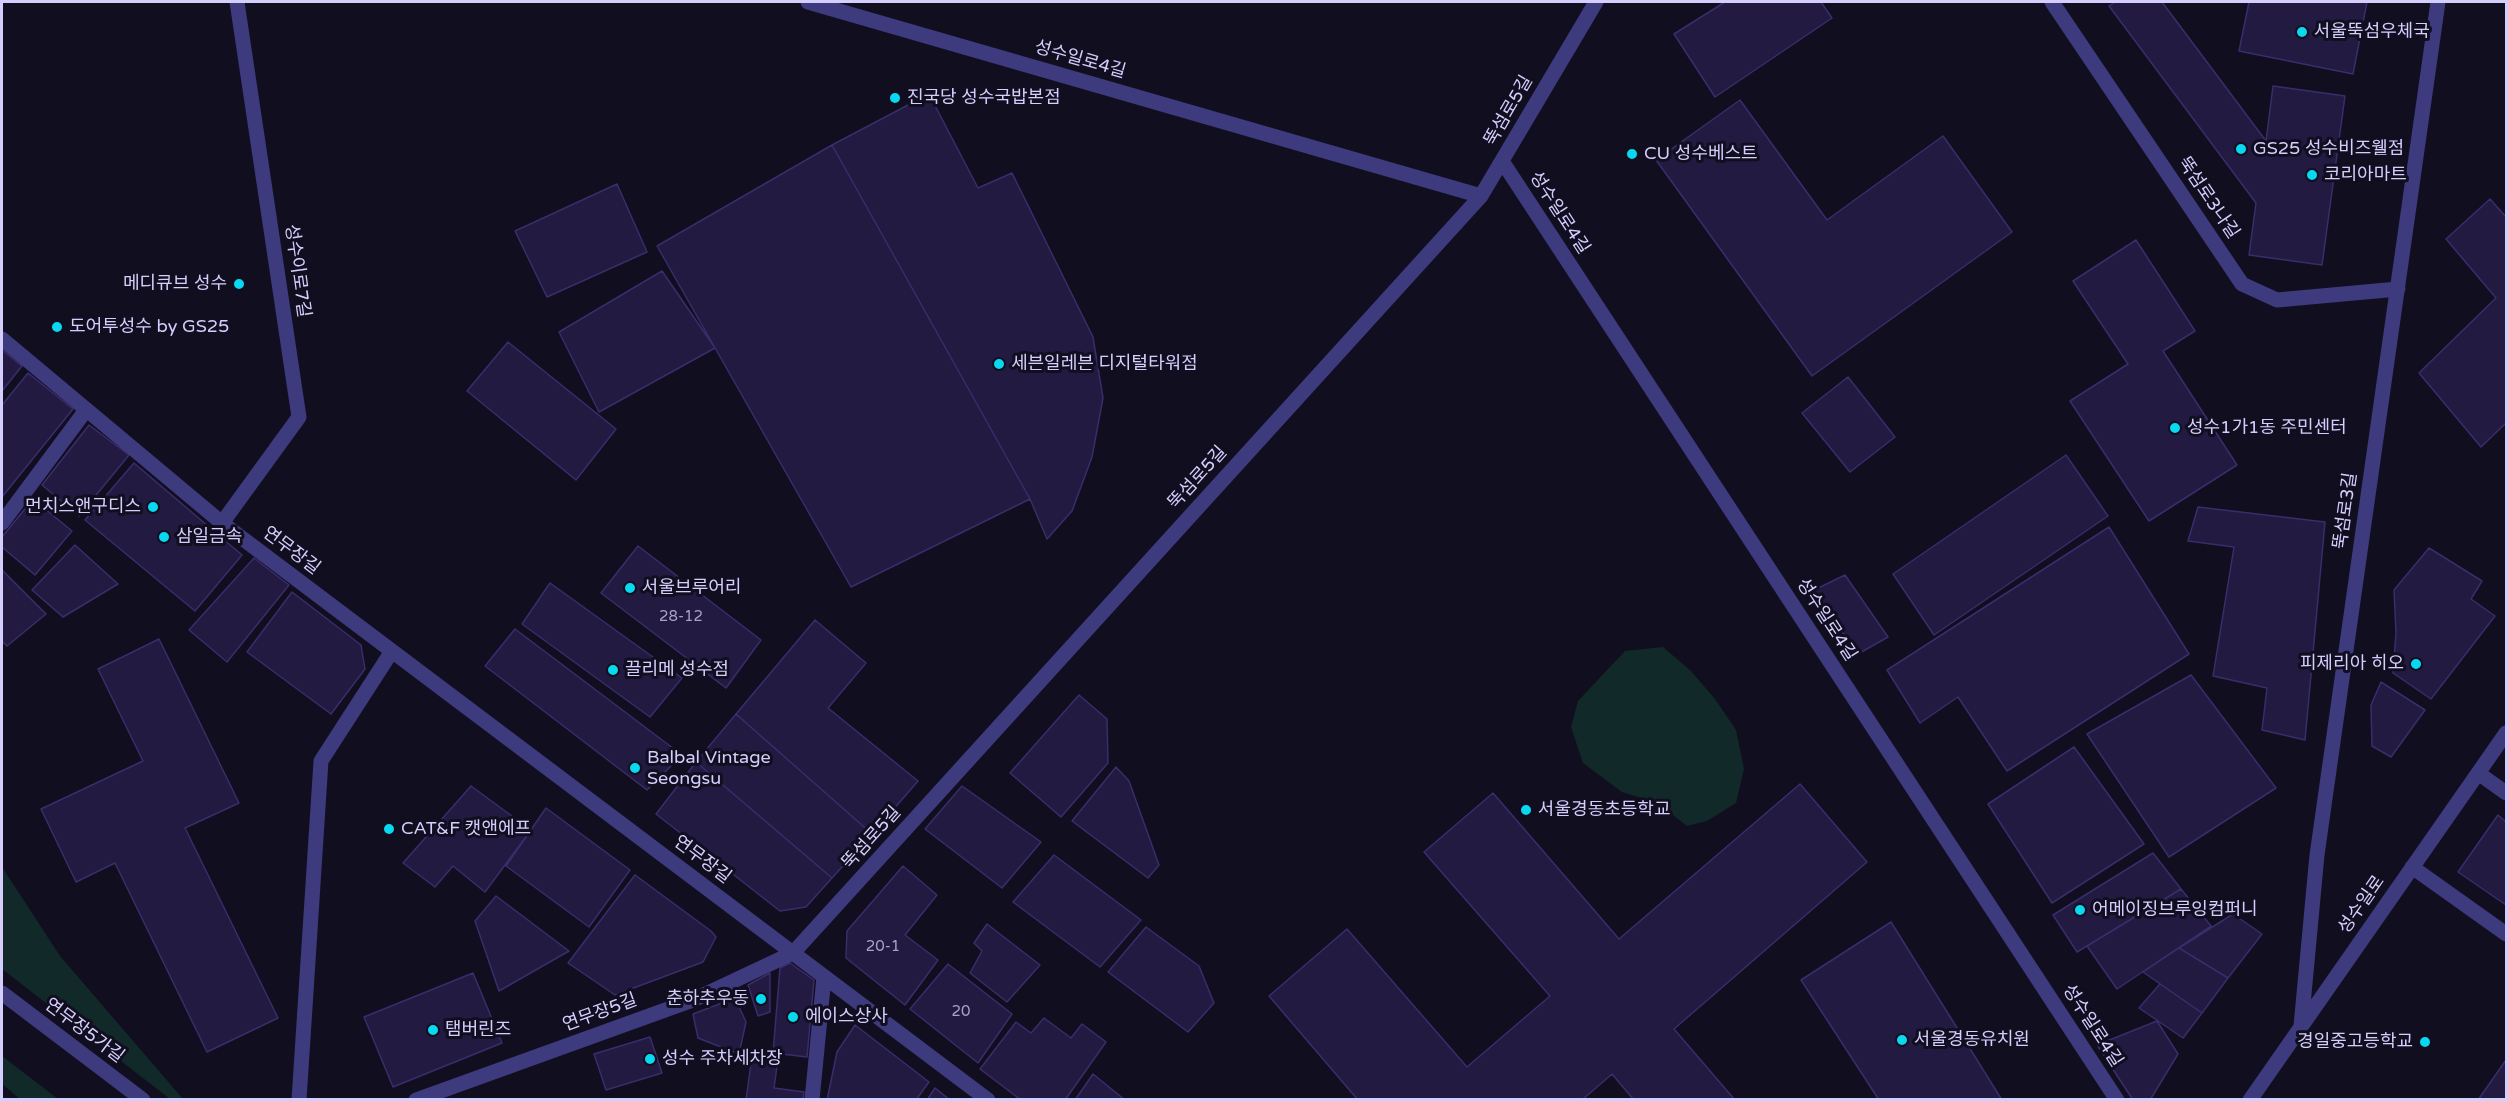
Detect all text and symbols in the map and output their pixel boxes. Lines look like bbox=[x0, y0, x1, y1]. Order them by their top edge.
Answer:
place label: 서울뚝섬우체국 bbox=[2314, 21, 2430, 43]
marker: 서울뚝섬우체국 bbox=[2295, 25, 2309, 39]
street label: 성수일로4길 bbox=[1032, 37, 1128, 83]
street label: 뚝섬로5길 bbox=[1480, 72, 1538, 150]
place label: 진국당 성수국밥본점 bbox=[907, 87, 1061, 109]
marker: 진국당 성수국밥본점 bbox=[888, 91, 902, 105]
place label: GS25 성수비즈웰점 bbox=[2253, 138, 2404, 160]
marker: GS25 성수비즈웰점 bbox=[2234, 142, 2248, 156]
place label: CU 성수베스트 bbox=[1644, 143, 1758, 165]
marker: CU 성수베스트 bbox=[1625, 147, 1639, 161]
street label: 뚝섬로3나길 bbox=[2173, 153, 2243, 243]
place label: 코리아마트 bbox=[2324, 164, 2407, 186]
street label: 성수일로4길 bbox=[1524, 168, 1594, 258]
marker: 코리아마트 bbox=[2305, 168, 2319, 182]
street label: 성수이로7길 bbox=[280, 223, 314, 319]
place label: 메디큐브 성수 bbox=[123, 273, 227, 295]
marker: 메디큐브 성수 bbox=[232, 277, 246, 291]
place label: 도어투성수 by GS25 bbox=[69, 316, 229, 338]
marker: 도어투성수 by GS25 bbox=[50, 320, 64, 334]
place label: 세븐일레븐 디지털타워점 bbox=[1011, 353, 1198, 375]
marker: 세븐일레븐 디지털타워점 bbox=[992, 357, 1006, 371]
place label: 성수1가1동 주민센터 bbox=[2187, 417, 2347, 439]
marker: 성수1가1동 주민센터 bbox=[2168, 421, 2182, 435]
street label: 뚝섬로5길 bbox=[1164, 442, 1232, 514]
street label: 뚝섬로3길 bbox=[2330, 471, 2362, 551]
place label: 먼치스앤구디스 bbox=[25, 496, 141, 518]
marker: 먼치스앤구디스 bbox=[146, 500, 160, 514]
street label: 연무장길 bbox=[258, 522, 324, 580]
place label: 삼일금속 bbox=[176, 526, 242, 548]
marker: 삼일금속 bbox=[157, 530, 171, 544]
street label: 성수일로4길 bbox=[1791, 575, 1861, 665]
place label: 서울브루어리 bbox=[642, 577, 741, 599]
marker: 서울브루어리 bbox=[623, 581, 637, 595]
house number: 28-12 bbox=[659, 608, 703, 626]
place label: 피제리아 히오 bbox=[2300, 653, 2404, 675]
marker: 피제리아 히오 bbox=[2409, 657, 2423, 671]
place label: 끌리메 성수점 bbox=[625, 659, 729, 681]
marker: 끌리메 성수점 bbox=[606, 663, 620, 677]
place label: Balbal Vintage Seongsu bbox=[647, 747, 771, 789]
marker: Balbal Vintage Seongsu bbox=[628, 761, 642, 775]
place label: 서울경동초등학교 bbox=[1538, 799, 1670, 821]
street label: 뚝섬로5길 bbox=[838, 802, 906, 874]
marker: 서울경동초등학교 bbox=[1519, 803, 1533, 817]
place label: CAT&F 캣앤에프 bbox=[401, 818, 531, 840]
marker: CAT&F 캣앤에프 bbox=[382, 822, 396, 836]
street label: 연무장길 bbox=[669, 831, 735, 889]
street label: 성수일로 bbox=[2334, 872, 2390, 938]
place label: 어메이징브루잉컴퍼니 bbox=[2092, 899, 2258, 921]
marker: 어메이징브루잉컴퍼니 bbox=[2073, 903, 2087, 917]
house number: 20-1 bbox=[866, 938, 900, 956]
street label: 성수일로4길 bbox=[2057, 981, 2127, 1071]
place label: 춘하추우동 bbox=[666, 988, 749, 1010]
street label: 연무장5길 bbox=[560, 990, 640, 1036]
marker: 춘하추우동 bbox=[754, 992, 768, 1006]
street label: 연무장5가길 bbox=[40, 994, 128, 1068]
house number: 20 bbox=[952, 1003, 970, 1021]
place label: 에이스상사 bbox=[805, 1006, 888, 1028]
marker: 에이스상사 bbox=[786, 1010, 800, 1024]
place label: 탬버린즈 bbox=[445, 1019, 511, 1041]
marker: 탬버린즈 bbox=[426, 1023, 440, 1037]
place label: 서울경동유치원 bbox=[1914, 1029, 2030, 1051]
place label: 경일중고등학교 bbox=[2297, 1031, 2413, 1053]
marker: 서울경동유치원 bbox=[1895, 1033, 1909, 1047]
marker: 경일중고등학교 bbox=[2418, 1035, 2432, 1049]
place label: 성수 주차세차장 bbox=[662, 1048, 783, 1070]
marker: 성수 주차세차장 bbox=[643, 1052, 657, 1066]

